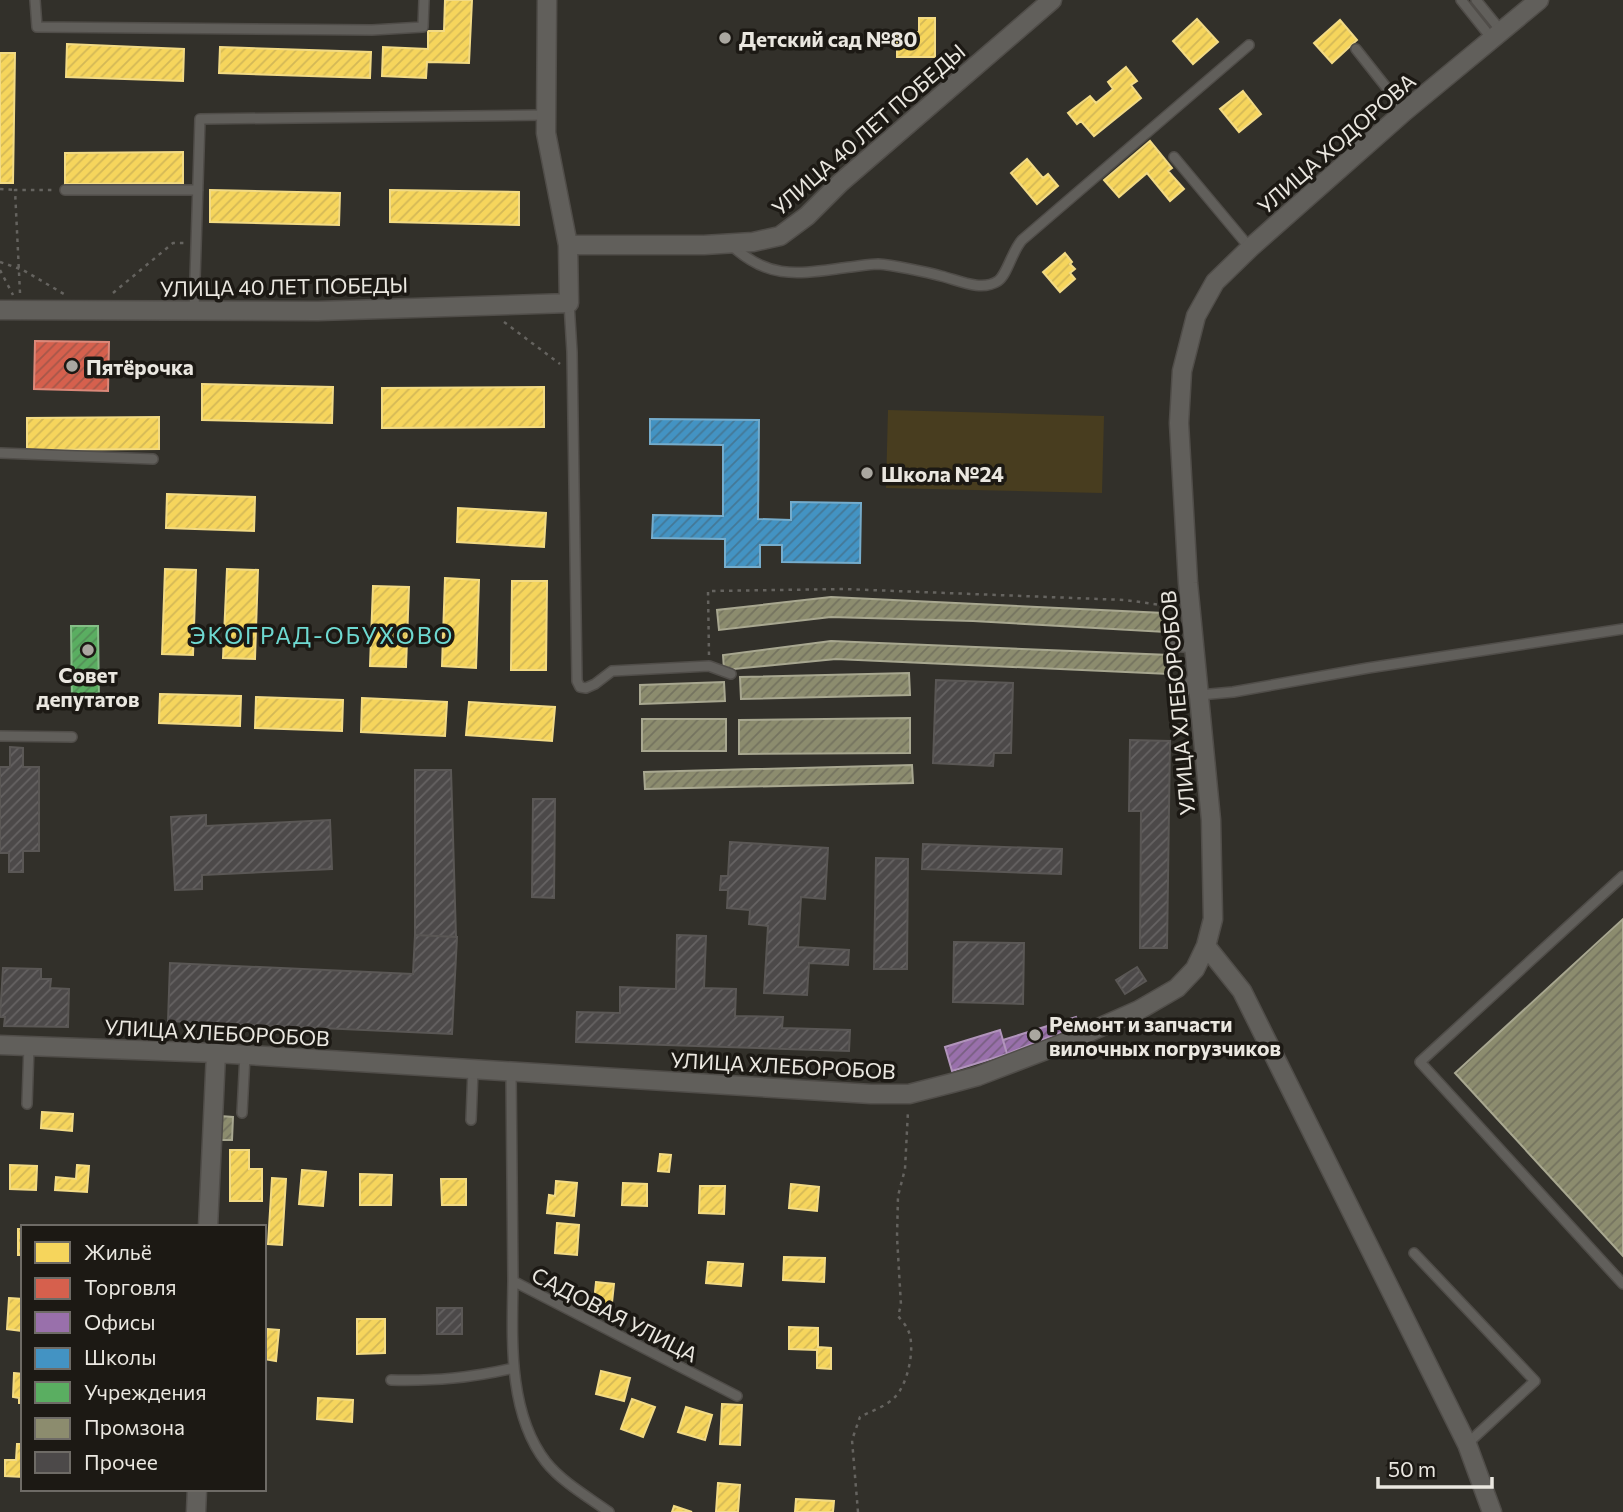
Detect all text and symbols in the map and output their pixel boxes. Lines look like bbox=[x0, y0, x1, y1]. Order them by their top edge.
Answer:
place label: Детский сад №80 bbox=[739, 26, 918, 51]
marker: Детский сад №80 bbox=[717, 30, 733, 46]
street label: УЛИЦА 40 ЛЕТ ПОБЕДЫ bbox=[766, 38, 970, 220]
street label: УЛИЦА ХОДОРОВА bbox=[1252, 68, 1420, 218]
street label: УЛИЦА 40 ЛЕТ ПОБЕДЫ bbox=[160, 271, 408, 301]
place label: Пятёрочка bbox=[86, 354, 194, 379]
marker: Пятёрочка bbox=[64, 358, 80, 374]
place label: Школа №24 bbox=[881, 461, 1004, 486]
marker: Школа №24 bbox=[859, 465, 875, 481]
street label: УЛИЦА ХЛЕБОРОБОВ bbox=[1155, 590, 1199, 816]
district label: ЭКОГРАД-ОБУХОВО bbox=[190, 621, 454, 649]
marker: Совет депутатов bbox=[80, 642, 96, 658]
place label: Совет депутатов bbox=[37, 662, 139, 711]
place label: Ремонт и запчасти вилочных погрузчиков bbox=[1049, 1011, 1281, 1060]
street label: УЛИЦА ХЛЕБОРОБОВ bbox=[104, 1014, 330, 1050]
marker: Ремонт и запчасти вилочных погрузчиков bbox=[1027, 1027, 1043, 1043]
street label: УЛИЦА ХЛЕБОРОБОВ bbox=[670, 1047, 896, 1083]
legend bbox=[21, 1225, 266, 1491]
text: Жильё bbox=[84, 1239, 152, 1264]
street label: САДОВАЯ УЛИЦА bbox=[528, 1261, 702, 1367]
text: Торговля bbox=[84, 1274, 177, 1299]
text: Офисы bbox=[84, 1309, 155, 1334]
text: Школы bbox=[84, 1344, 156, 1369]
text: Учреждения bbox=[84, 1379, 206, 1404]
text: Промзона bbox=[84, 1414, 185, 1439]
scale bar bbox=[1378, 1446, 1492, 1490]
text: Прочее bbox=[84, 1449, 158, 1474]
text: 50 m bbox=[1388, 1456, 1436, 1481]

